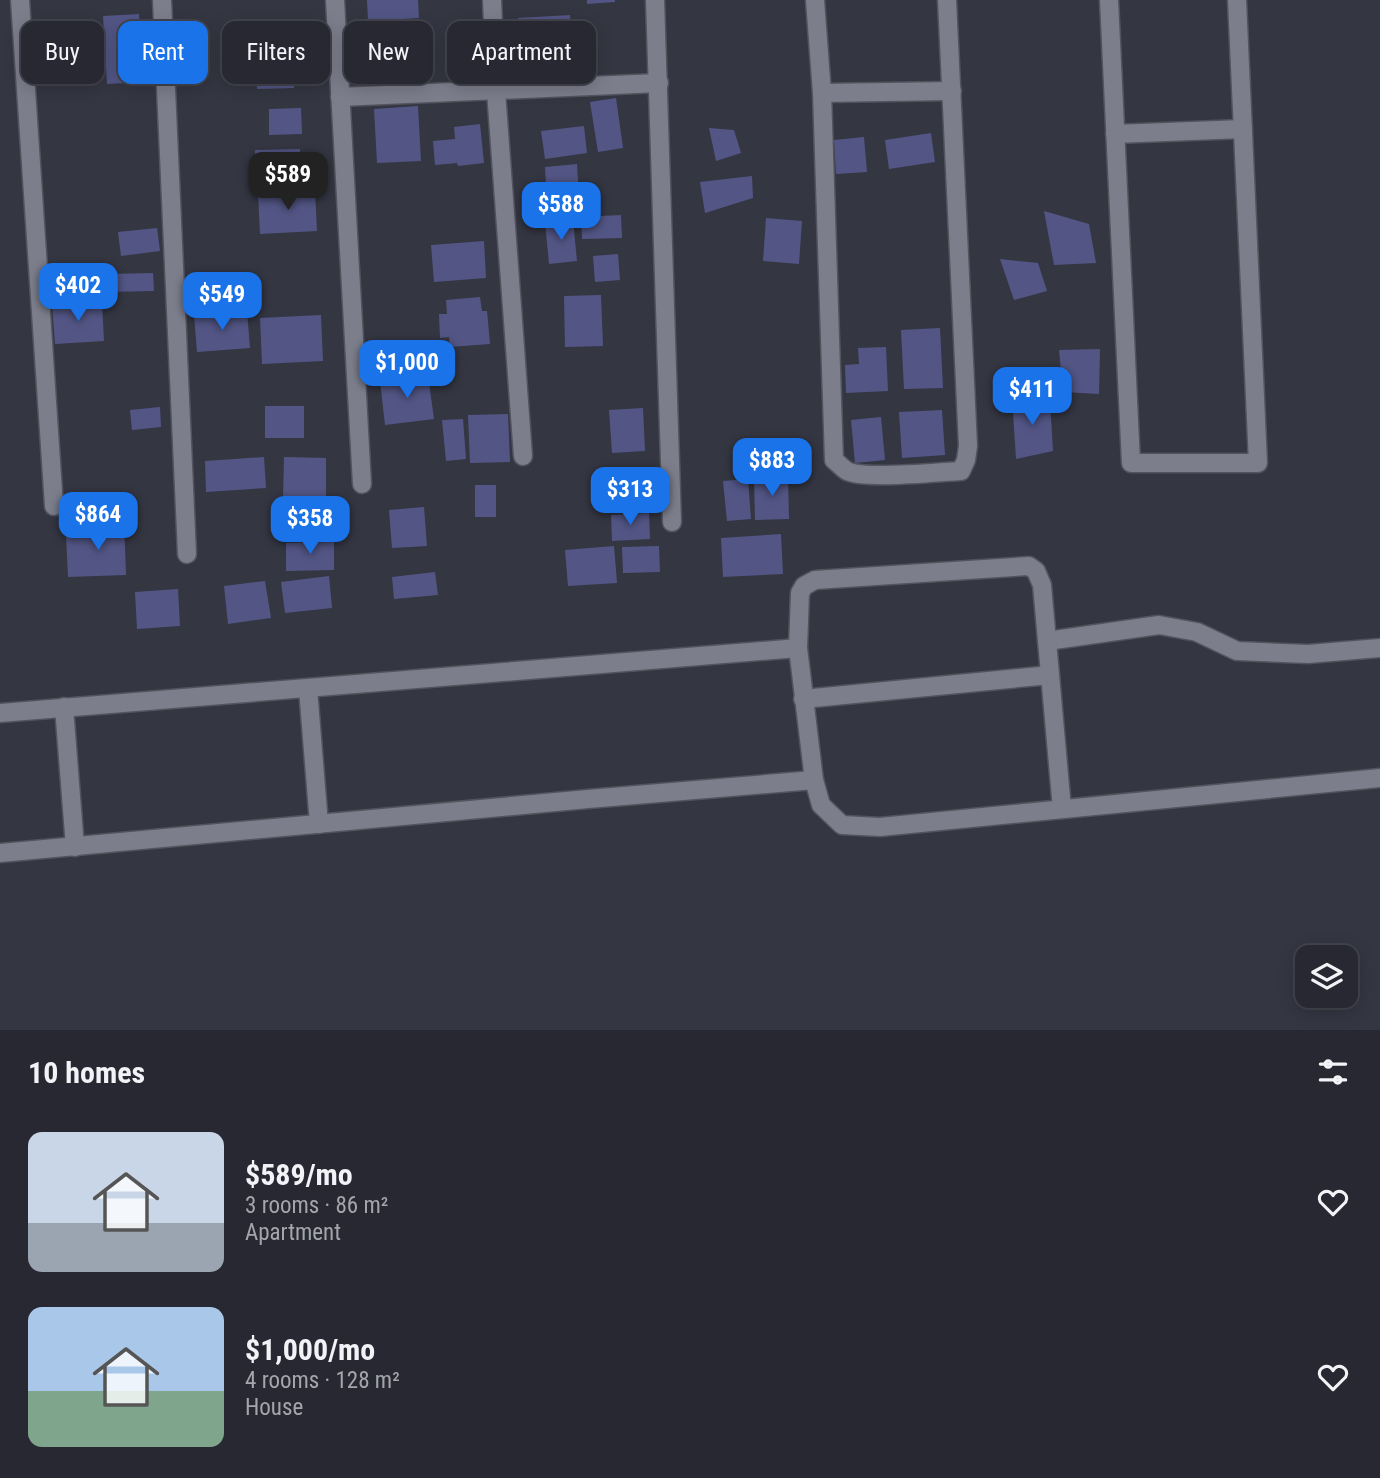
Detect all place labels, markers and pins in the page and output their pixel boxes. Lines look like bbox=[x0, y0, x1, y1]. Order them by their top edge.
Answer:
pin: $589 bbox=[247, 152, 329, 212]
pin: $588 bbox=[520, 182, 602, 242]
pin: $402 bbox=[37, 264, 119, 323]
pin: $549 bbox=[181, 272, 263, 332]
pin: $1,000 bbox=[350, 340, 464, 400]
pin: $411 bbox=[991, 368, 1073, 427]
pin: $883 bbox=[731, 438, 813, 498]
pin: $313 bbox=[589, 468, 671, 527]
pin: $864 bbox=[57, 492, 139, 552]
pin: $358 bbox=[269, 496, 351, 556]

